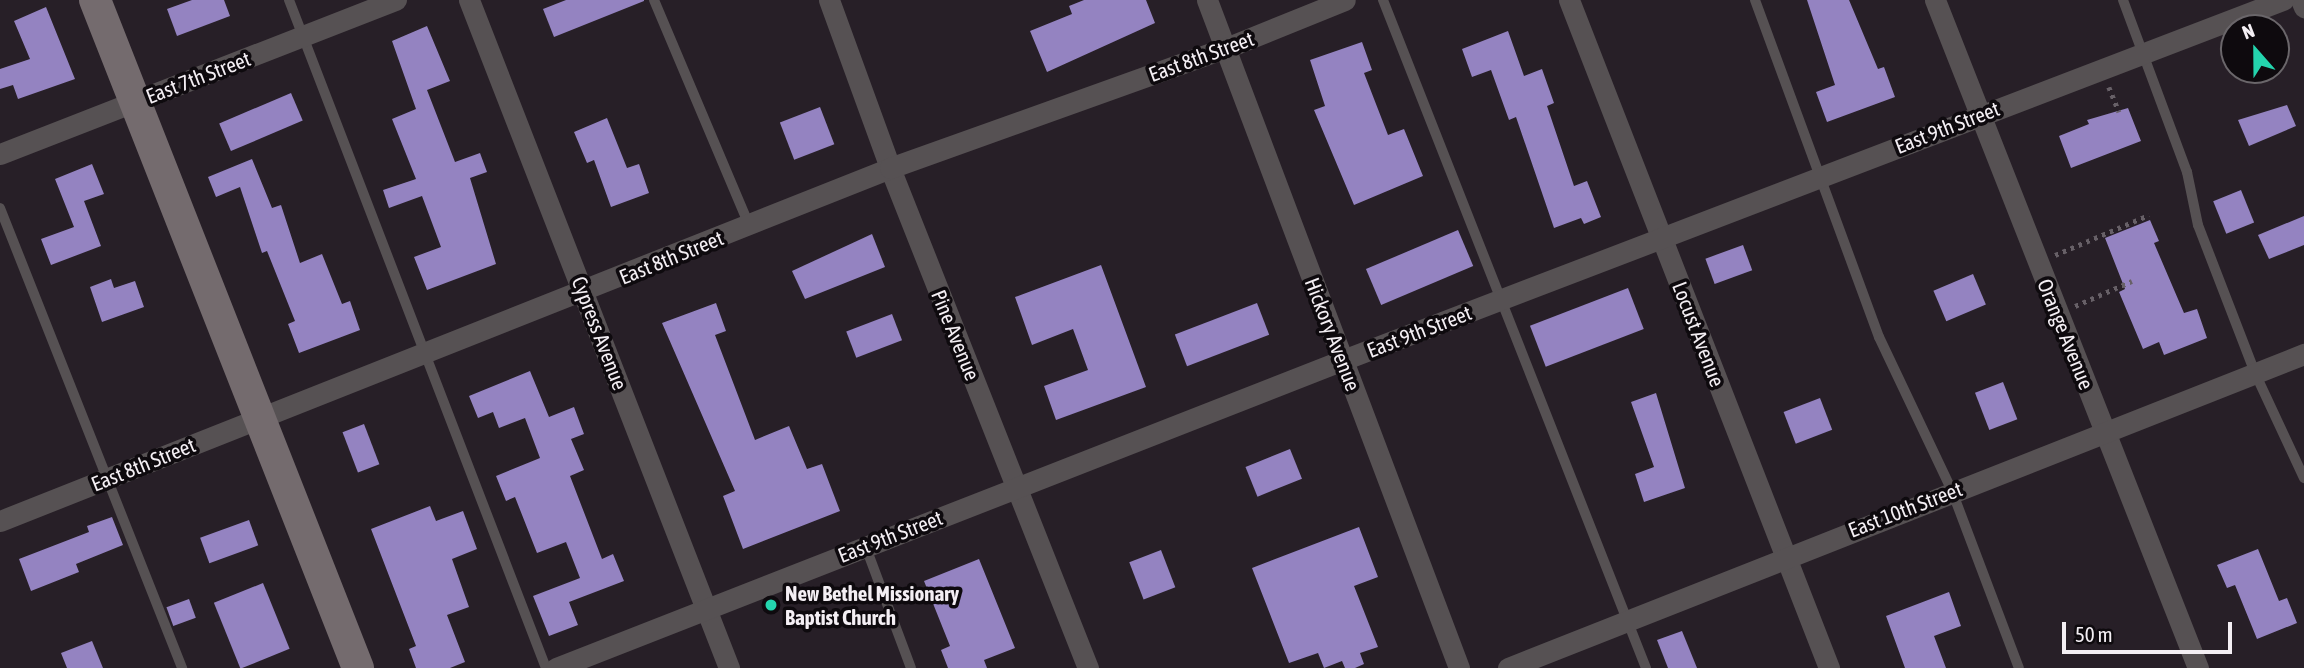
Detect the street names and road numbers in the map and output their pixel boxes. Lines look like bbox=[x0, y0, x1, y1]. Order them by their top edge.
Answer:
street label: East 8th Street bbox=[1145, 25, 1257, 87]
street label: East 7th Street bbox=[142, 46, 254, 108]
street label: East 9th Street bbox=[1891, 96, 2003, 158]
street label: East 8th Street bbox=[615, 225, 727, 289]
street label: Cypress Avenue bbox=[567, 273, 633, 393]
street label: Hickory Avenue bbox=[1300, 274, 1366, 394]
street label: Orange Avenue bbox=[2032, 275, 2100, 393]
street label: Locust Avenue bbox=[1667, 278, 1731, 390]
street label: Pine Avenue bbox=[926, 286, 986, 384]
street label: East 9th Street bbox=[1363, 300, 1475, 362]
street label: East 8th Street bbox=[87, 432, 199, 496]
street label: East 10th Street bbox=[1844, 476, 1966, 542]
street label: East 9th Street bbox=[834, 505, 946, 567]

